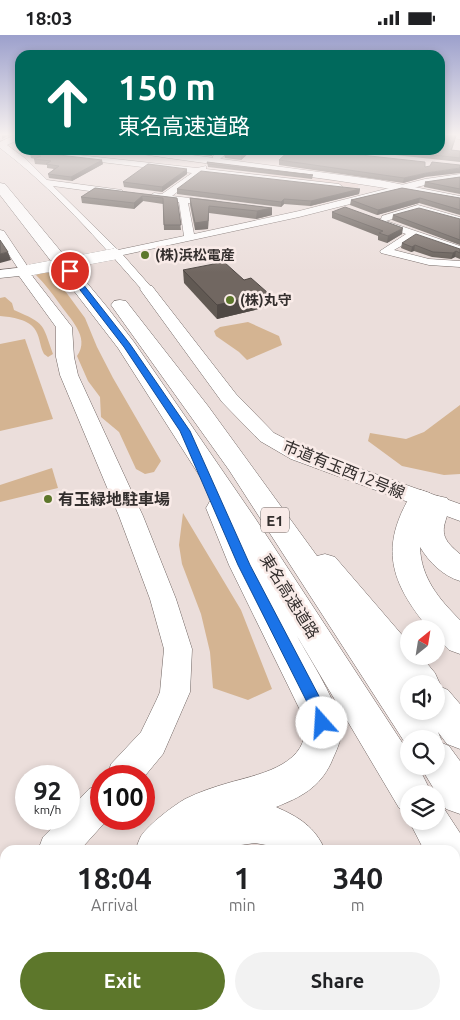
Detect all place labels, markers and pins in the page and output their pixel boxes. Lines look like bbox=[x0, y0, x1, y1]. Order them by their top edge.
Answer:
place label: (株)浜松電産 bbox=[155, 247, 235, 263]
marker: (株)浜松電産 bbox=[139, 249, 151, 261]
pin bbox=[49, 250, 91, 292]
place label: (株)丸守 bbox=[240, 292, 292, 308]
marker: (株)丸守 bbox=[224, 294, 236, 306]
place label: 有玉緑地駐車場 bbox=[58, 490, 170, 508]
marker: 有玉緑地駐車場 bbox=[42, 493, 54, 505]

